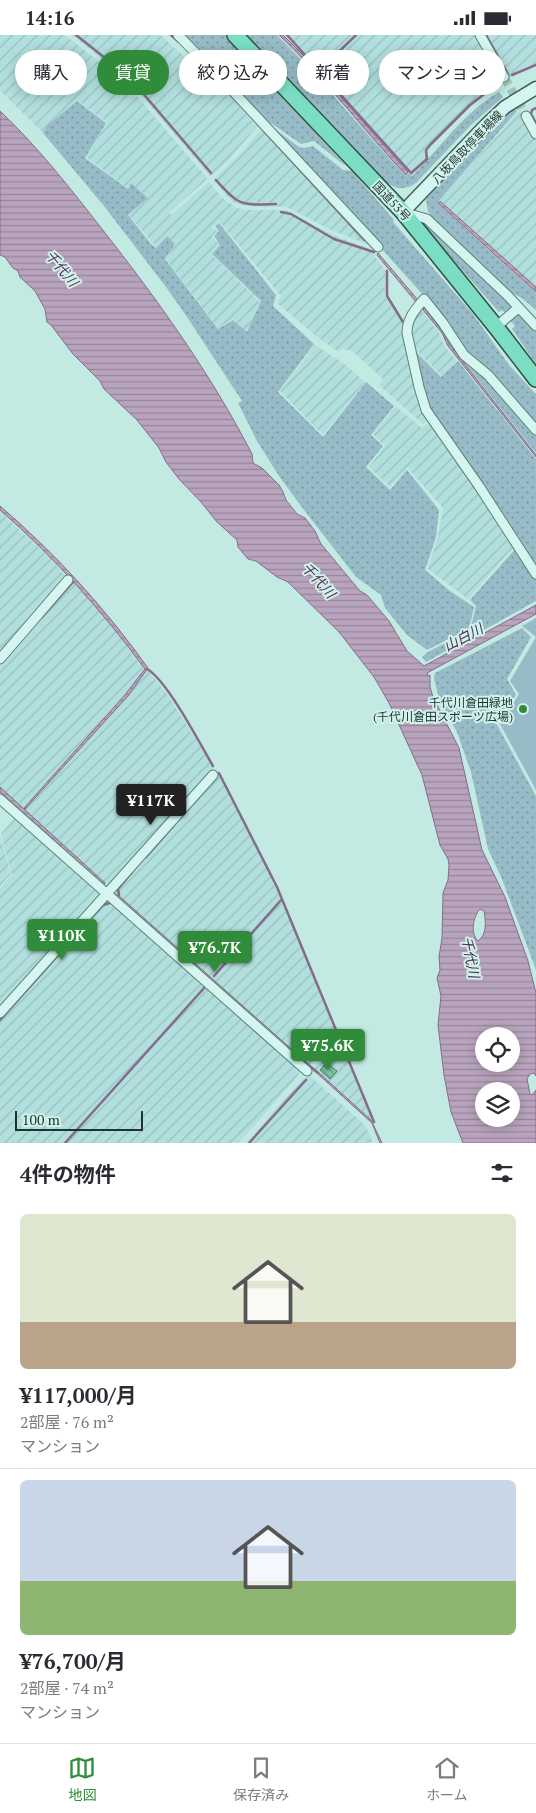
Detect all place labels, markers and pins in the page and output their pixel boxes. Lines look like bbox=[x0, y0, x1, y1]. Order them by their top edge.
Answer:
place label: 千代川倉田緑地 (千代川倉田スポーツ広場) bbox=[373, 695, 513, 724]
marker: 千代川倉田緑地 (千代川倉田スポーツ広場) bbox=[517, 703, 529, 715]
pin: ¥117K bbox=[116, 783, 186, 826]
pin: ¥110K bbox=[27, 919, 97, 961]
pin: ¥76.7K bbox=[174, 931, 256, 973]
pin: ¥75.6K bbox=[287, 1029, 369, 1071]

